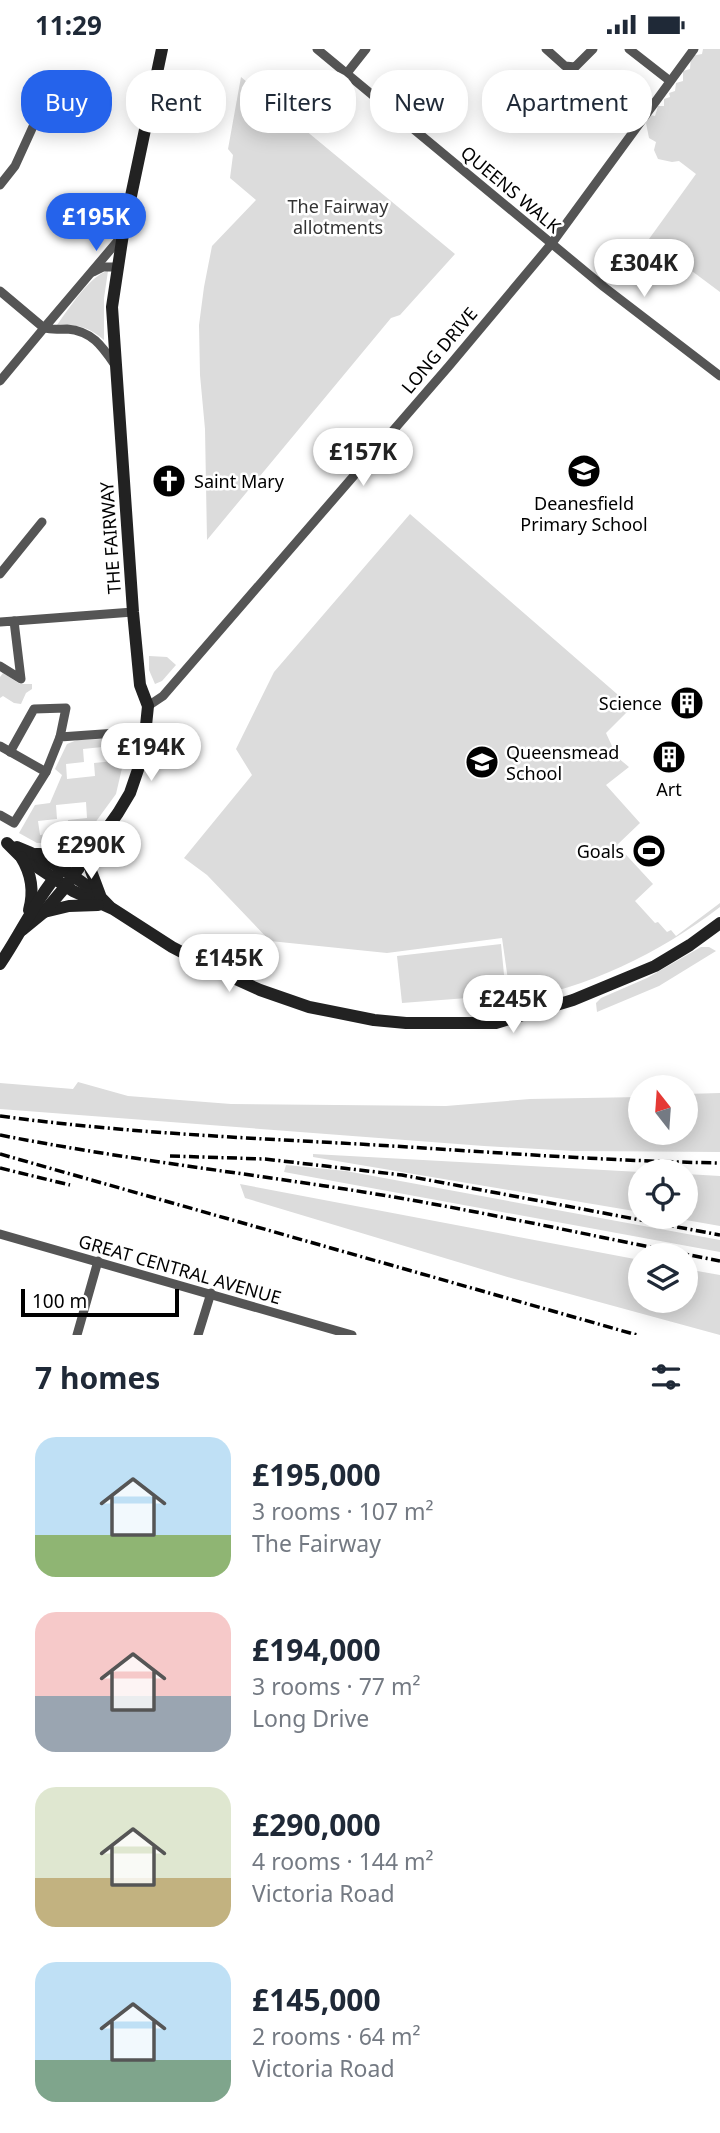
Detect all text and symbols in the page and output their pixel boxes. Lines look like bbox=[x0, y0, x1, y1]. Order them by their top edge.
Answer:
text: 11:29 bbox=[35, 7, 102, 43]
chip: Buy bbox=[21, 70, 112, 133]
chip: Rent bbox=[126, 70, 226, 133]
chip: Filters bbox=[240, 70, 356, 133]
chip: New bbox=[370, 70, 468, 133]
chip: Apartment bbox=[482, 70, 652, 133]
street label: QUEENS WALK bbox=[456, 140, 567, 238]
pin: £195K bbox=[47, 193, 145, 253]
park label: The Fairway allotments bbox=[288, 194, 389, 239]
text: £195K bbox=[62, 200, 130, 232]
pin: £304K bbox=[595, 239, 693, 299]
text: £304K bbox=[610, 246, 678, 278]
street label: LONG DRIVE bbox=[396, 302, 482, 398]
pin: £157K bbox=[314, 429, 412, 488]
text: £157K bbox=[329, 435, 397, 467]
school or university icon: Deanesfield Primary School bbox=[565, 452, 603, 490]
church icon: Saint Mary bbox=[150, 462, 188, 500]
place label: Saint Mary bbox=[194, 469, 285, 493]
street label: THE FAIRWAY bbox=[94, 480, 126, 595]
place label: Deanesfield Primary School bbox=[520, 491, 648, 536]
building icon: Science bbox=[668, 684, 706, 722]
place label: Science bbox=[599, 691, 662, 715]
pin: £194K bbox=[102, 723, 200, 783]
text: £194K bbox=[117, 730, 185, 762]
building icon: Art bbox=[650, 738, 688, 776]
place label: Queensmead School bbox=[506, 740, 619, 785]
school or university icon: Queensmead School bbox=[463, 743, 501, 781]
place label: Art bbox=[656, 777, 682, 801]
pin: £290K bbox=[42, 821, 140, 881]
text: £290K bbox=[57, 828, 125, 860]
sports icon: Goals bbox=[630, 832, 668, 870]
place label: Goals bbox=[577, 839, 624, 863]
pin: £145K bbox=[180, 935, 278, 994]
text: £145K bbox=[195, 941, 263, 973]
pin: £245K bbox=[464, 975, 562, 1035]
text: £245K bbox=[479, 982, 547, 1014]
north arrow bbox=[628, 1075, 698, 1145]
map controls bbox=[628, 1075, 698, 1313]
button: locate bbox=[628, 1159, 698, 1229]
street label: GREAT CENTRAL AVENUE bbox=[76, 1229, 284, 1309]
button: layers bbox=[628, 1243, 698, 1313]
scale bar bbox=[21, 1286, 178, 1318]
text: 100 m bbox=[32, 1288, 87, 1314]
text: 7 homes bbox=[35, 1357, 160, 1398]
icon: filters bbox=[647, 1358, 685, 1396]
text: £195,000 bbox=[252, 1454, 381, 1495]
icon: home bbox=[91, 1465, 175, 1549]
text: 3 rooms · 107 m² bbox=[252, 1495, 434, 1527]
text: The Fairway bbox=[252, 1527, 381, 1559]
text: £194,000 bbox=[252, 1629, 381, 1670]
icon: home bbox=[91, 1640, 175, 1724]
text: 3 rooms · 77 m² bbox=[252, 1670, 421, 1702]
text: Long Drive bbox=[252, 1702, 369, 1734]
text: £290,000 bbox=[252, 1804, 381, 1845]
icon: home bbox=[91, 1815, 175, 1899]
text: 4 rooms · 144 m² bbox=[252, 1845, 434, 1877]
text: Victoria Road bbox=[252, 1877, 395, 1909]
text: £145,000 bbox=[252, 1979, 381, 2020]
icon: home bbox=[91, 1990, 175, 2074]
text: 2 rooms · 64 m² bbox=[252, 2020, 421, 2052]
text: Victoria Road bbox=[252, 2052, 395, 2084]

